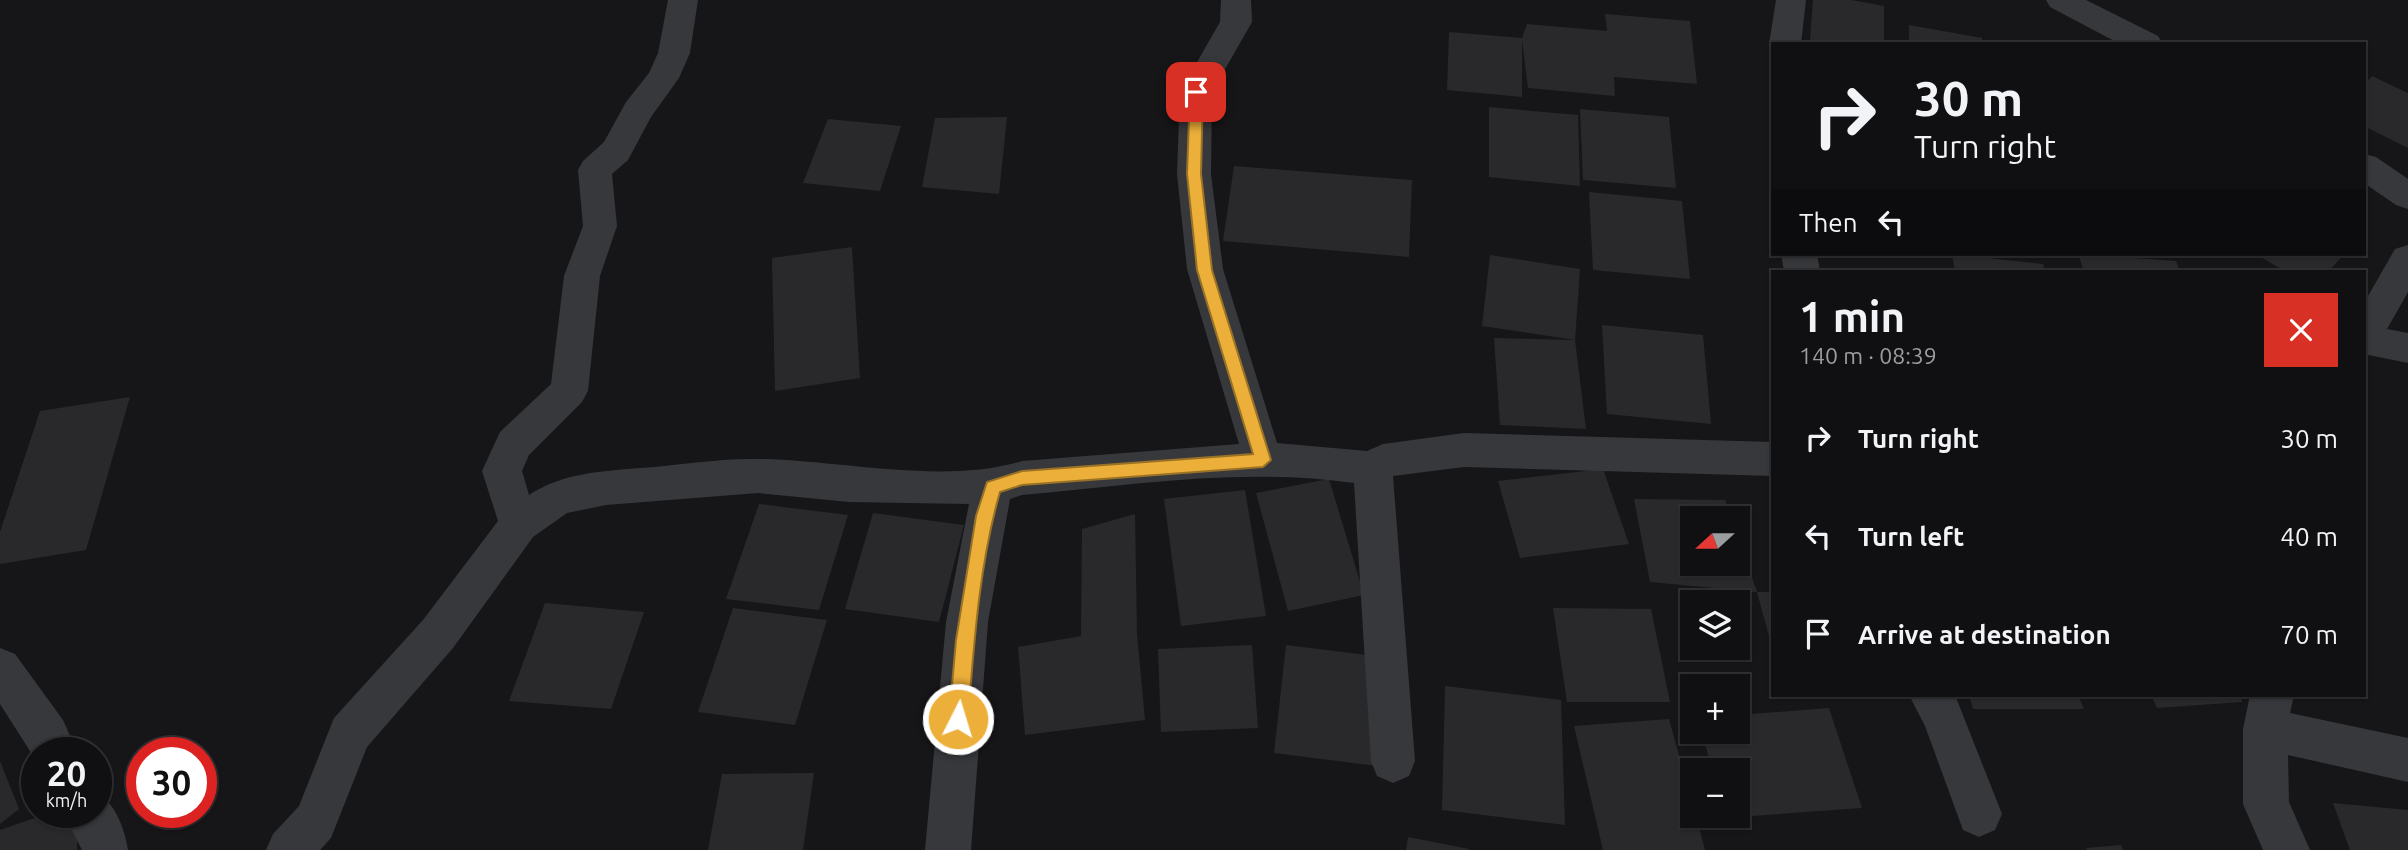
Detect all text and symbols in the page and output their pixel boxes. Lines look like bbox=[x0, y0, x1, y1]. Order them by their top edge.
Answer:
pin bbox=[1166, 62, 1226, 122]
icon: right bbox=[1799, 70, 1890, 161]
text: 30 m bbox=[1914, 70, 2023, 125]
icon: arrive bbox=[1177, 73, 1215, 111]
text: Turn right bbox=[1914, 128, 2056, 164]
icon: left bbox=[1872, 203, 1910, 241]
text: Then bbox=[1799, 208, 1858, 237]
text: 1 min bbox=[1799, 293, 1905, 340]
button: close bbox=[2264, 293, 2338, 367]
text: 140 m · 08:39 bbox=[1799, 343, 1937, 368]
icon: right bbox=[1799, 419, 1837, 457]
text: Turn right bbox=[1858, 424, 1979, 453]
text: 30 m bbox=[2280, 424, 2338, 453]
north arrow bbox=[1680, 506, 1750, 576]
map controls bbox=[1680, 506, 1750, 828]
icon: left bbox=[1799, 517, 1837, 555]
text: Turn left bbox=[1858, 522, 1964, 551]
text: 40 m bbox=[2280, 522, 2338, 551]
button: layers bbox=[1680, 590, 1750, 660]
icon: arrive bbox=[1799, 615, 1837, 653]
text: Arrive at destination bbox=[1858, 620, 2111, 649]
text: 70 m bbox=[2280, 620, 2338, 649]
button: + bbox=[1680, 674, 1750, 744]
position arrow bbox=[921, 682, 995, 756]
speed limit sign: 30 bbox=[126, 737, 217, 828]
text: 20 bbox=[47, 753, 86, 793]
button: − bbox=[1680, 758, 1750, 828]
text: km/h bbox=[46, 790, 87, 810]

